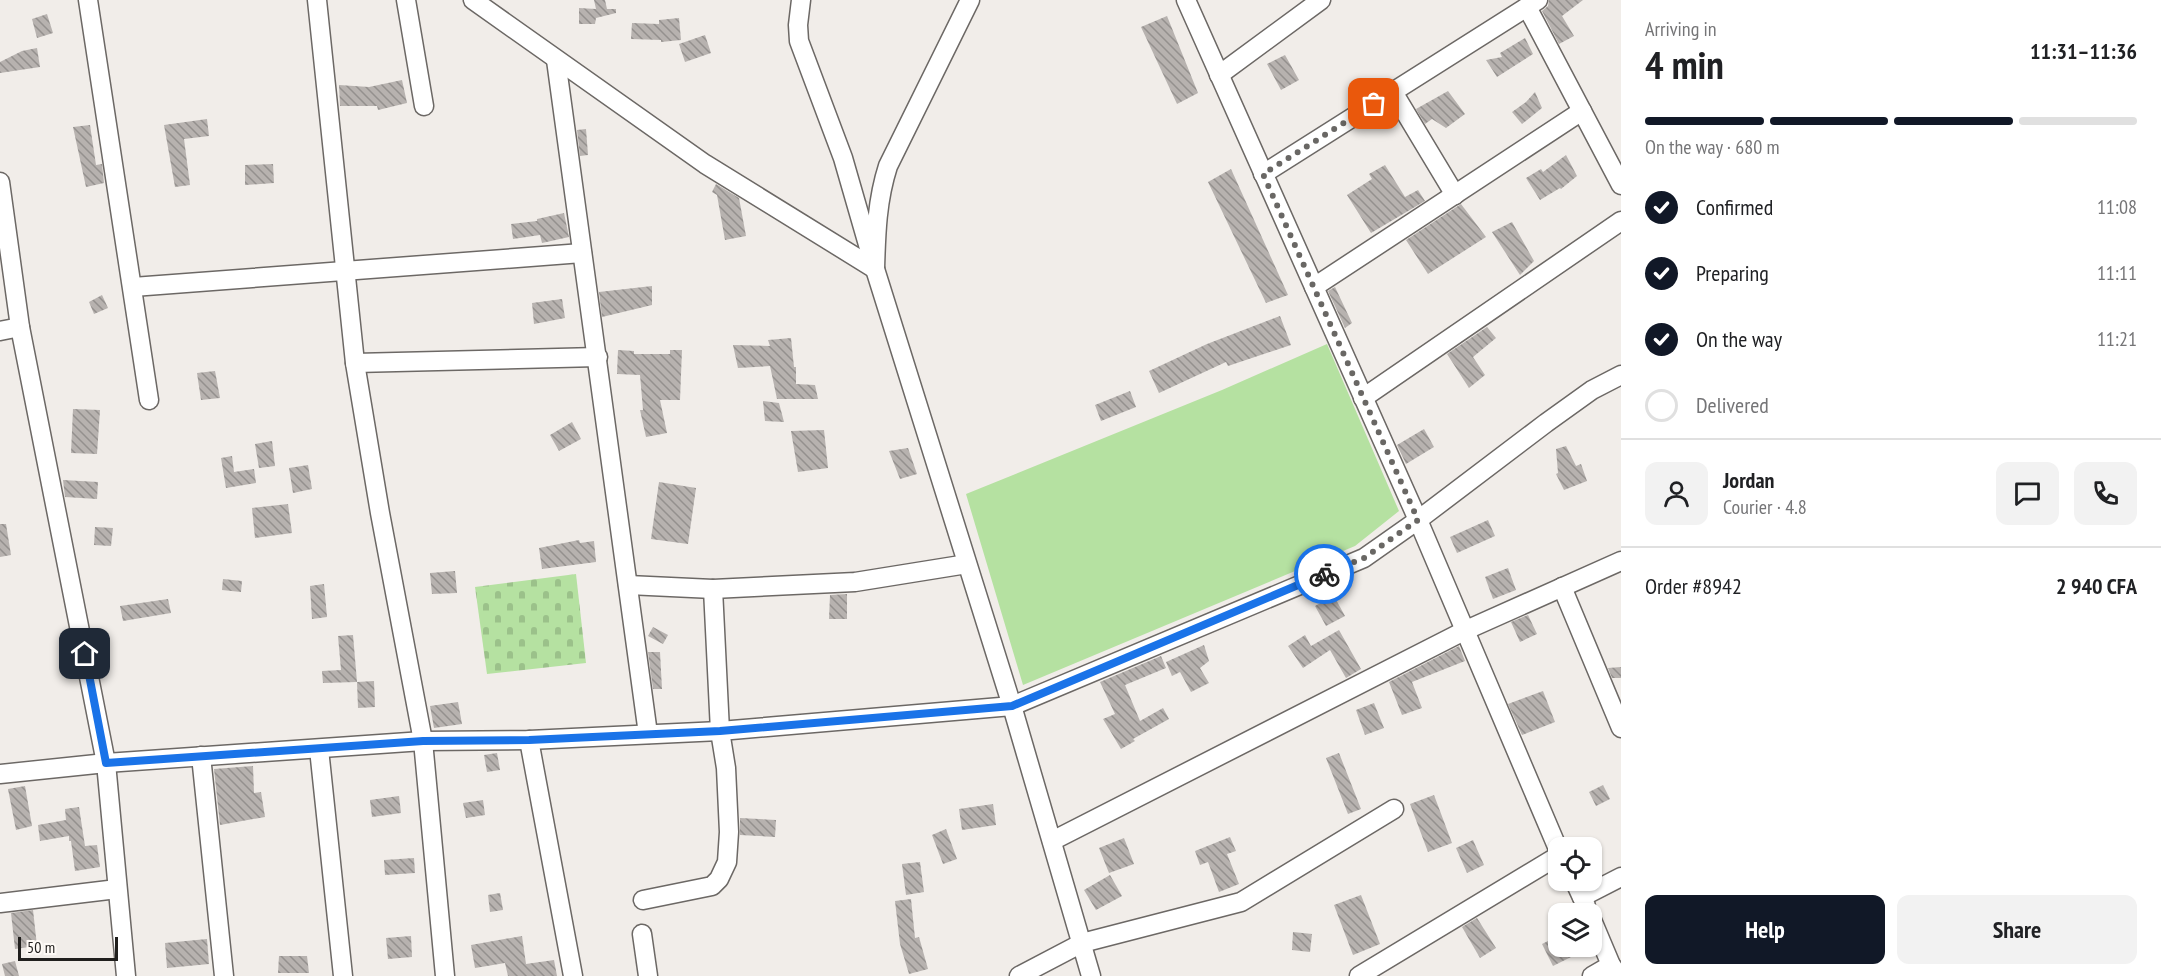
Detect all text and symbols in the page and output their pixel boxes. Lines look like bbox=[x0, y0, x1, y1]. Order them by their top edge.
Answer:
text: Arriving in bbox=[1645, 16, 1717, 42]
text: 11:31–11:36 bbox=[2030, 37, 2137, 65]
text: 4 min bbox=[1645, 39, 1724, 90]
pin bbox=[1348, 78, 1399, 129]
icon: bag bbox=[1357, 87, 1390, 120]
text: On the way · 680 m bbox=[1645, 134, 1780, 160]
icon: check bbox=[1645, 191, 1678, 224]
text: Confirmed bbox=[1696, 193, 1773, 221]
text: 11:08 bbox=[2097, 194, 2137, 220]
icon: check bbox=[1645, 257, 1678, 290]
text: Preparing bbox=[1696, 259, 1769, 287]
text: 11:11 bbox=[2097, 260, 2137, 286]
icon: check bbox=[1645, 323, 1678, 356]
text: On the way bbox=[1696, 325, 1782, 353]
text: 11:21 bbox=[2097, 326, 2137, 352]
text: Delivered bbox=[1696, 391, 1769, 419]
button: person bbox=[1645, 462, 1708, 525]
button: chat bbox=[1996, 462, 2059, 525]
button: phone bbox=[2074, 462, 2137, 525]
text: Jordan bbox=[1723, 466, 1774, 494]
text: Courier · 4.8 bbox=[1723, 494, 1807, 520]
courier bbox=[1294, 544, 1354, 604]
icon: bike bbox=[1308, 558, 1341, 591]
text: Order #8942 bbox=[1645, 572, 1742, 600]
text: 2 940 CFA bbox=[2056, 572, 2137, 600]
pin bbox=[59, 628, 110, 679]
icon: home bbox=[68, 637, 101, 670]
map controls bbox=[1548, 837, 1602, 957]
button: locate bbox=[1548, 837, 1602, 891]
button: Help bbox=[1645, 895, 1885, 964]
button: Share bbox=[1897, 895, 2137, 964]
button: layers bbox=[1548, 903, 1602, 957]
scale bar bbox=[18, 934, 118, 962]
text: 50 m bbox=[27, 937, 55, 957]

